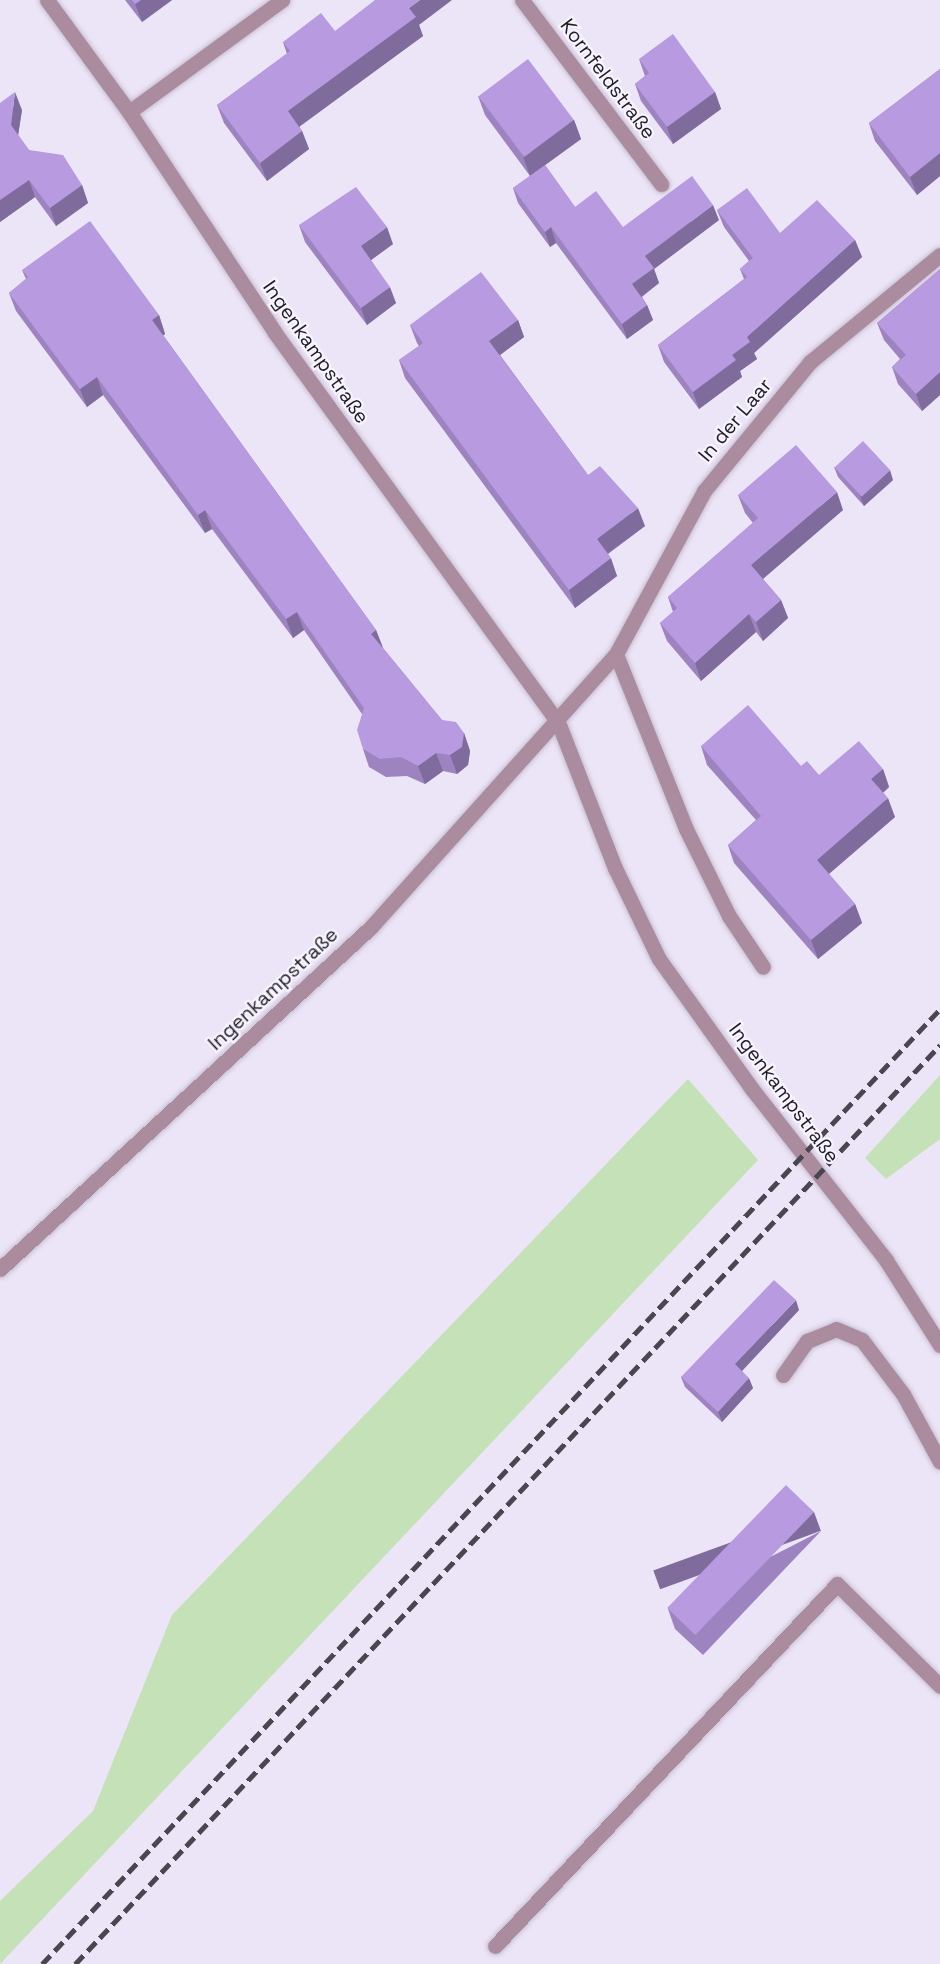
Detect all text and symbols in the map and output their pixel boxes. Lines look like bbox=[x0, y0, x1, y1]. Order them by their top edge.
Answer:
street label: Kornfeldstraße bbox=[555, 14, 661, 144]
street label: Ingenkampstraße bbox=[258, 276, 374, 428]
street label: In der Laar bbox=[693, 374, 777, 466]
street label: Ingenkampstraße bbox=[203, 923, 343, 1055]
street label: Ingenkampstraße bbox=[724, 1018, 844, 1168]

